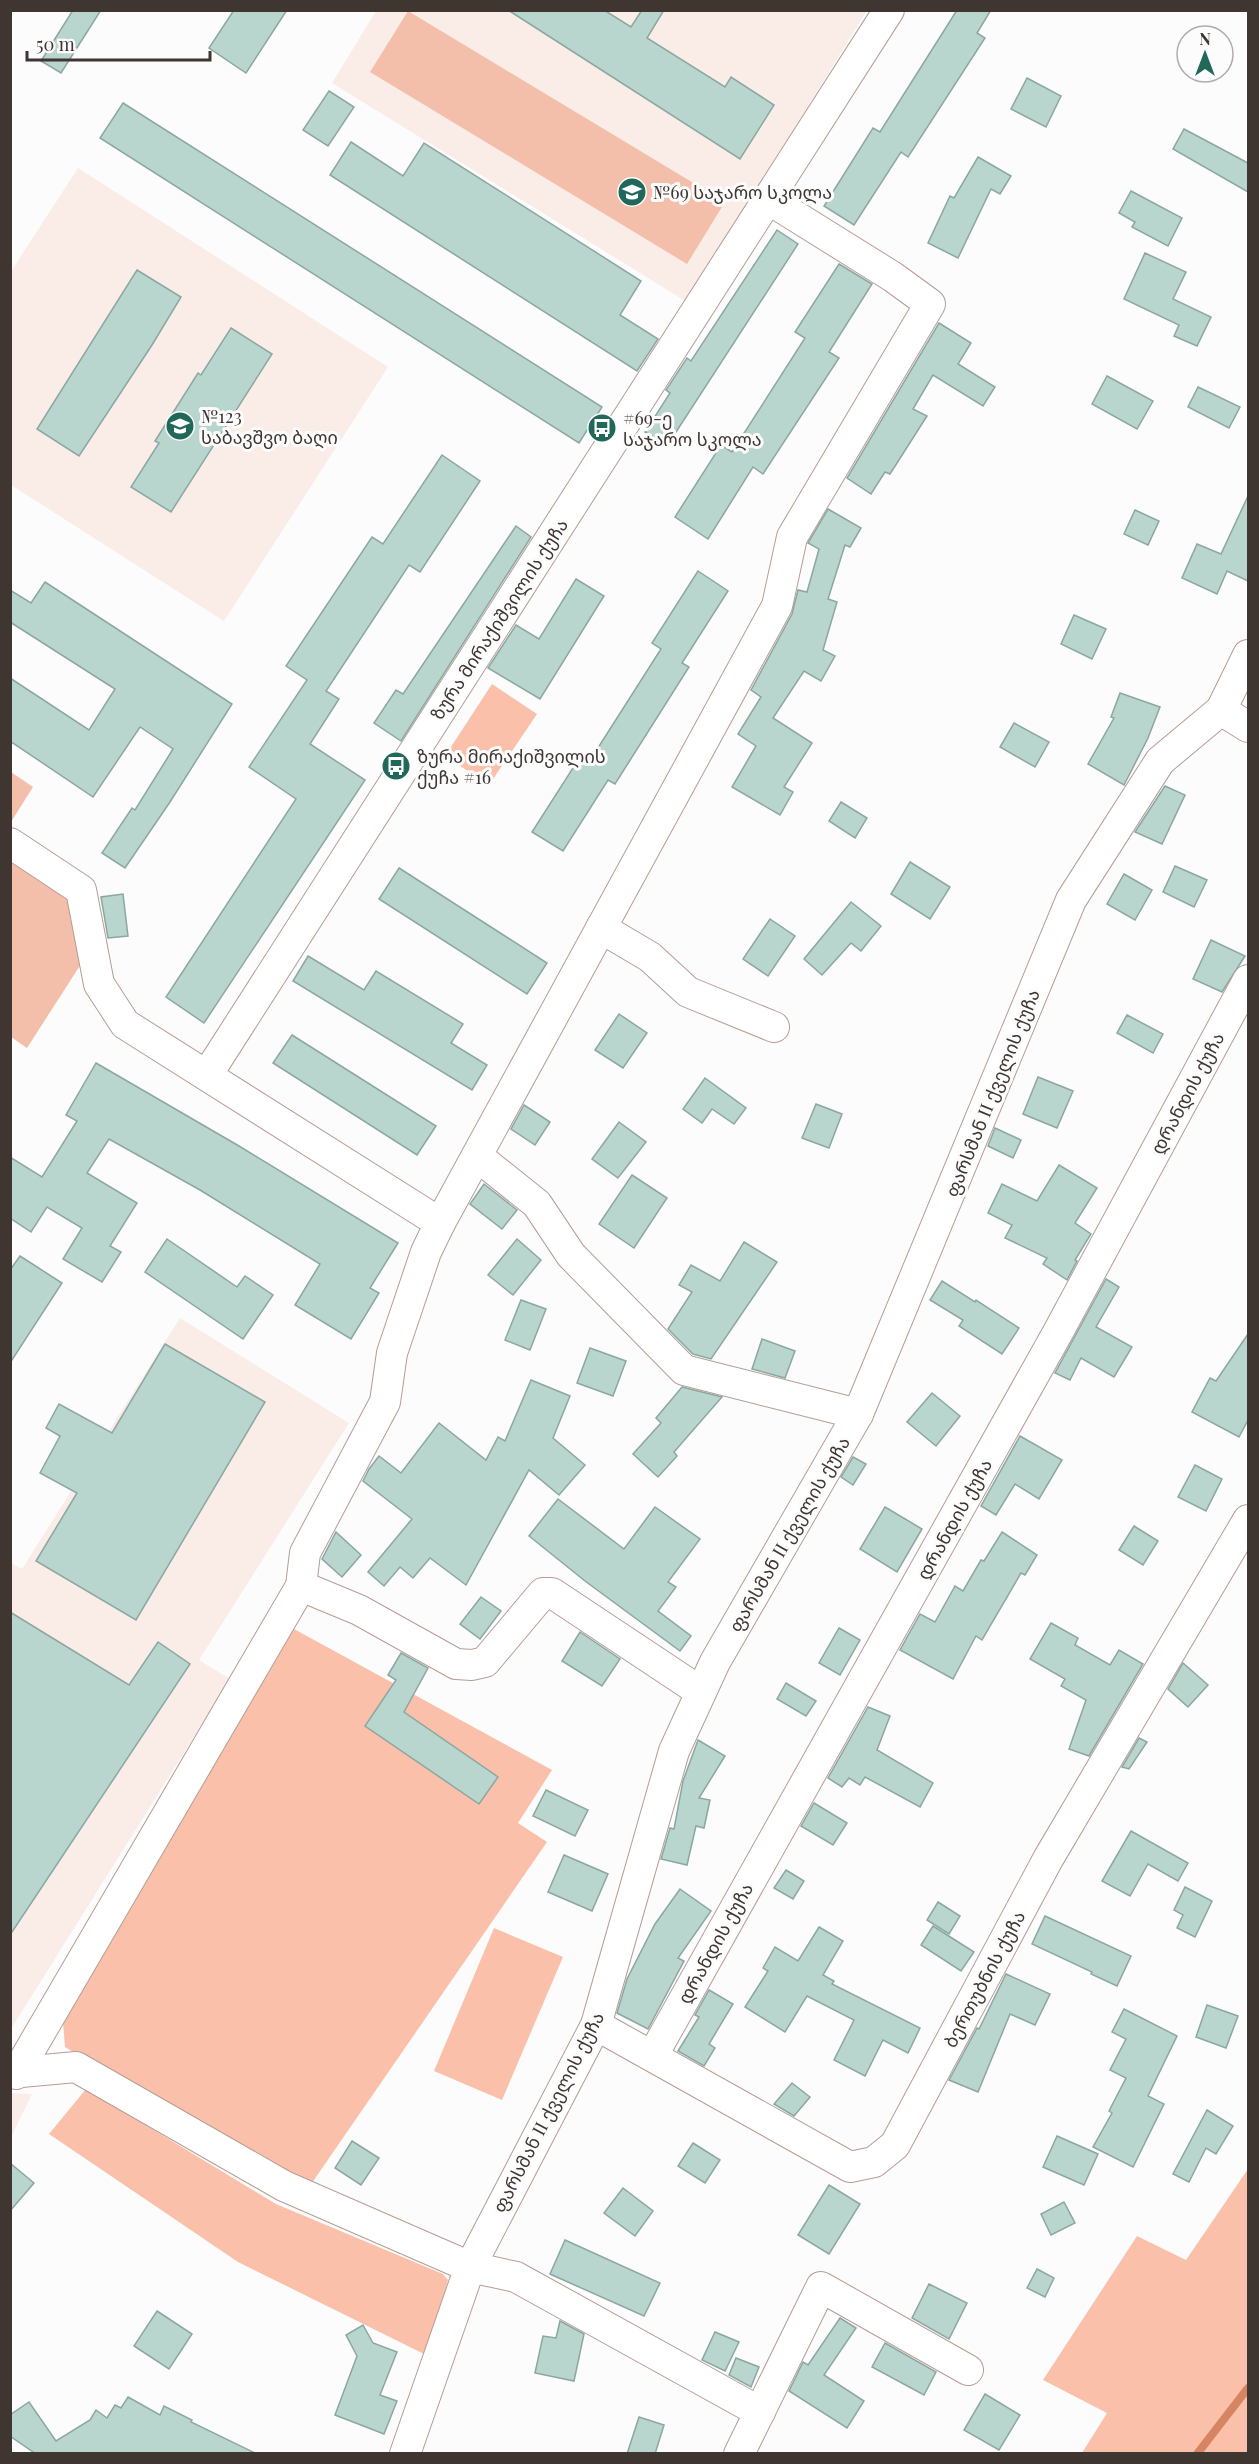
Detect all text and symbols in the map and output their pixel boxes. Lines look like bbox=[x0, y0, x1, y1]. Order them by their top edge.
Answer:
scale bar bbox=[27, 24, 210, 62]
north arrow bbox=[1175, 24, 1235, 84]
text: N bbox=[1199, 28, 1211, 49]
text: 50 m bbox=[36, 32, 75, 56]
school or university icon: №69 საჯარო სკოლა bbox=[616, 176, 648, 208]
place label: №69 საჯარო სკოლა bbox=[653, 180, 832, 204]
place label: №123 საბავშვო ბაღი bbox=[201, 404, 338, 449]
place label: #69-ე საჯარო სკოლა bbox=[623, 406, 762, 451]
school or university icon: №123 საბავშვო ბაღი bbox=[164, 410, 196, 442]
bus stop icon: #69-ე საჯარო სკოლა bbox=[586, 412, 618, 444]
street label: ზურა მირაქიშვილის ქუჩა bbox=[425, 514, 573, 724]
place label: ზურა მირაქიშვილის ქუჩა #16 bbox=[417, 744, 606, 789]
bus stop icon: ზურა მირაქიშვილის ქუჩა #16 bbox=[380, 750, 412, 782]
street label: ფარსმან II ქველის ქუჩა bbox=[939, 986, 1045, 1200]
street label: დრანდის ქუჩა bbox=[1145, 1028, 1229, 1158]
street label: ფარსმან II ქველის ქუჩა bbox=[723, 1432, 855, 1636]
street label: დრანდის ქუჩა bbox=[911, 1454, 997, 1584]
street label: დრანდის ქუჩა bbox=[672, 1878, 758, 2008]
street label: ბერთუბნის ქუჩა bbox=[938, 1906, 1030, 2052]
street label: ფარსმან II ქველის ქუჩა bbox=[487, 2008, 609, 2216]

